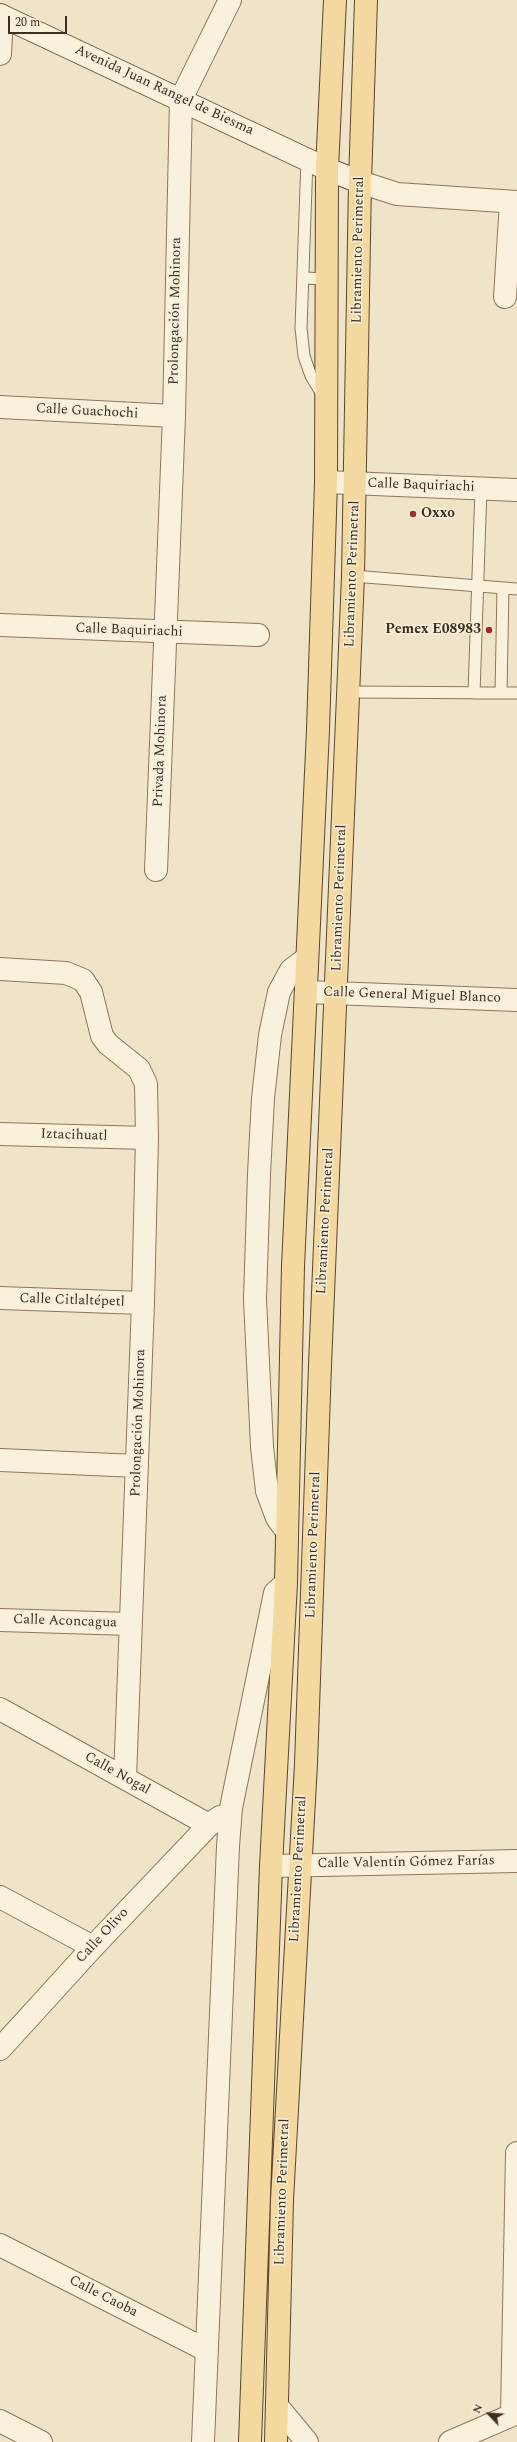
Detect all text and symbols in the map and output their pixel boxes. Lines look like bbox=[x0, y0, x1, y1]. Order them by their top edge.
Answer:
scale bar bbox=[10, 8, 69, 34]
text: 20 m bbox=[15, 13, 40, 32]
street label: Avenida Juan Rangel de Biesma bbox=[72, 42, 256, 140]
street label: Libramiento Perimetral bbox=[349, 176, 369, 324]
street label: Prolongación Mohinora bbox=[166, 237, 186, 385]
street label: Calle Guachochi bbox=[35, 401, 139, 423]
street label: Calle Baquiriachi bbox=[367, 476, 475, 496]
street label: Libramiento Perimetral bbox=[342, 500, 364, 648]
place label: Oxxo bbox=[421, 506, 455, 522]
marker: Oxxo bbox=[408, 509, 418, 519]
street label: Calle Baquiriachi bbox=[75, 621, 183, 641]
place label: Pemex E08983 bbox=[385, 622, 481, 638]
marker: Pemex E08983 bbox=[484, 625, 494, 635]
street label: Privada Mohinora bbox=[151, 695, 171, 807]
street label: Libramiento Perimetral bbox=[329, 824, 351, 972]
street label: Calle General Miguel Blanco bbox=[323, 984, 501, 1008]
street label: Iztacihuatl bbox=[40, 1126, 108, 1146]
street label: Libramiento Perimetral bbox=[314, 1147, 338, 1295]
street label: Calle Citlaltépetl bbox=[19, 1291, 125, 1311]
street label: Prolongación Mohinora bbox=[128, 1349, 150, 1497]
street label: Libramiento Perimetral bbox=[303, 1471, 325, 1619]
street label: Calle Aconcagua bbox=[13, 1612, 117, 1632]
street label: Calle Nogal bbox=[81, 1749, 153, 1799]
street label: Libramiento Perimetral bbox=[287, 1795, 311, 1943]
street label: Calle Valentín Gómez Farías bbox=[317, 1853, 495, 1873]
street label: Calle Olivo bbox=[73, 1905, 133, 1967]
street label: Libramiento Perimetral bbox=[272, 2118, 294, 2266]
street label: Calle Caoba bbox=[66, 2273, 140, 2321]
north arrow bbox=[469, 2394, 509, 2434]
text: N bbox=[468, 2401, 487, 2416]

